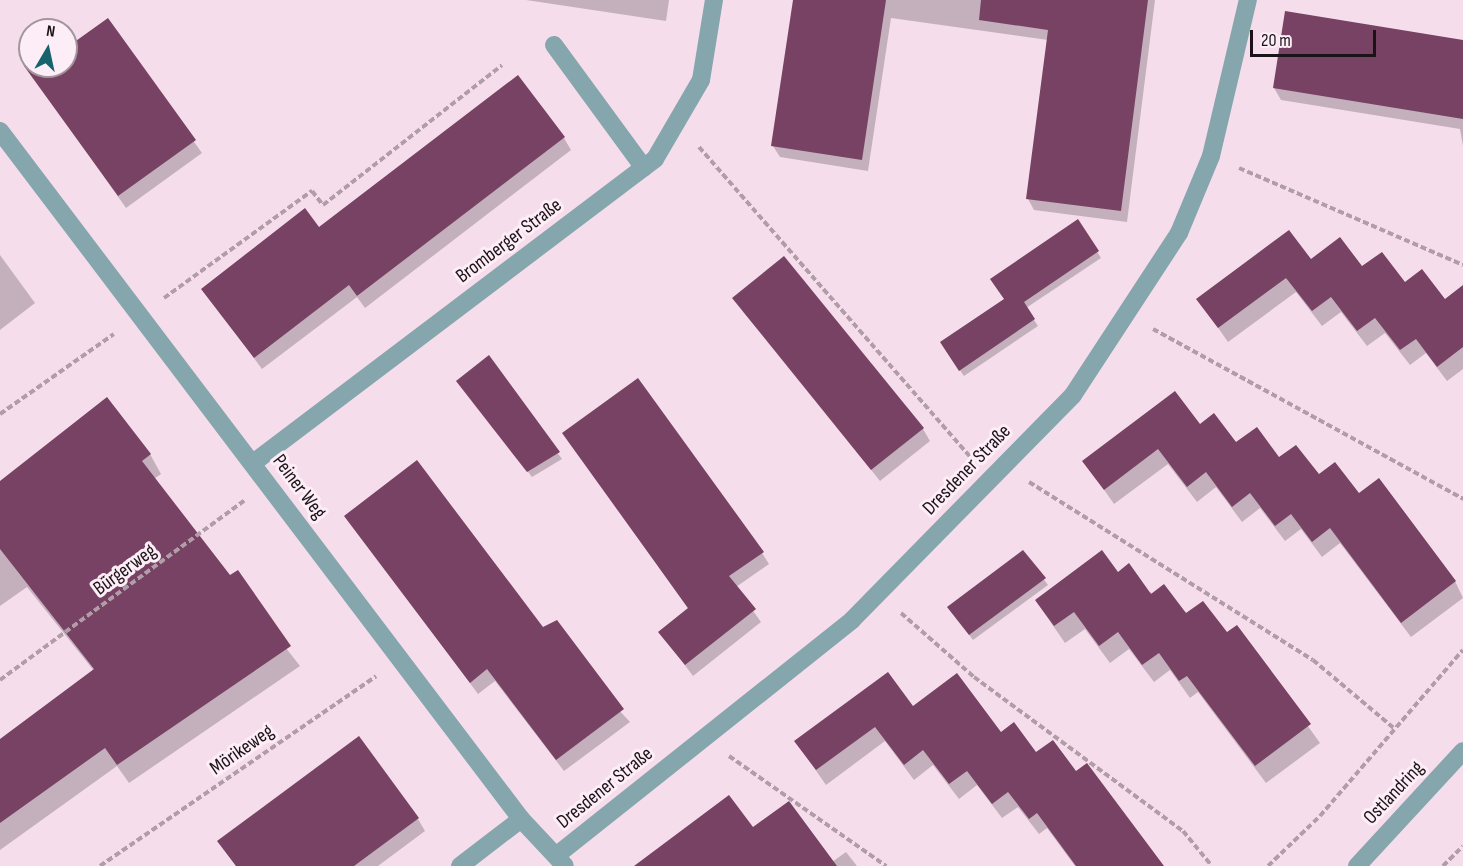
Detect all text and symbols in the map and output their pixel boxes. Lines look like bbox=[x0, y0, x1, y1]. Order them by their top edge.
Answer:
north arrow bbox=[18, 18, 78, 78]
scale bar bbox=[1253, 18, 1379, 56]
text: N bbox=[45, 22, 56, 42]
text: 20 m bbox=[1261, 30, 1291, 51]
street label: Bromberger Straße bbox=[451, 193, 567, 289]
street label: Dresdener Straße bbox=[918, 420, 1016, 520]
street label: Peiner Weg bbox=[267, 450, 331, 524]
street label: Bürgerweg bbox=[89, 539, 161, 601]
street label: Mörikeweg bbox=[206, 719, 278, 781]
street label: Dresdener Straße bbox=[552, 742, 658, 834]
street label: Ostlandring bbox=[1359, 756, 1429, 830]

